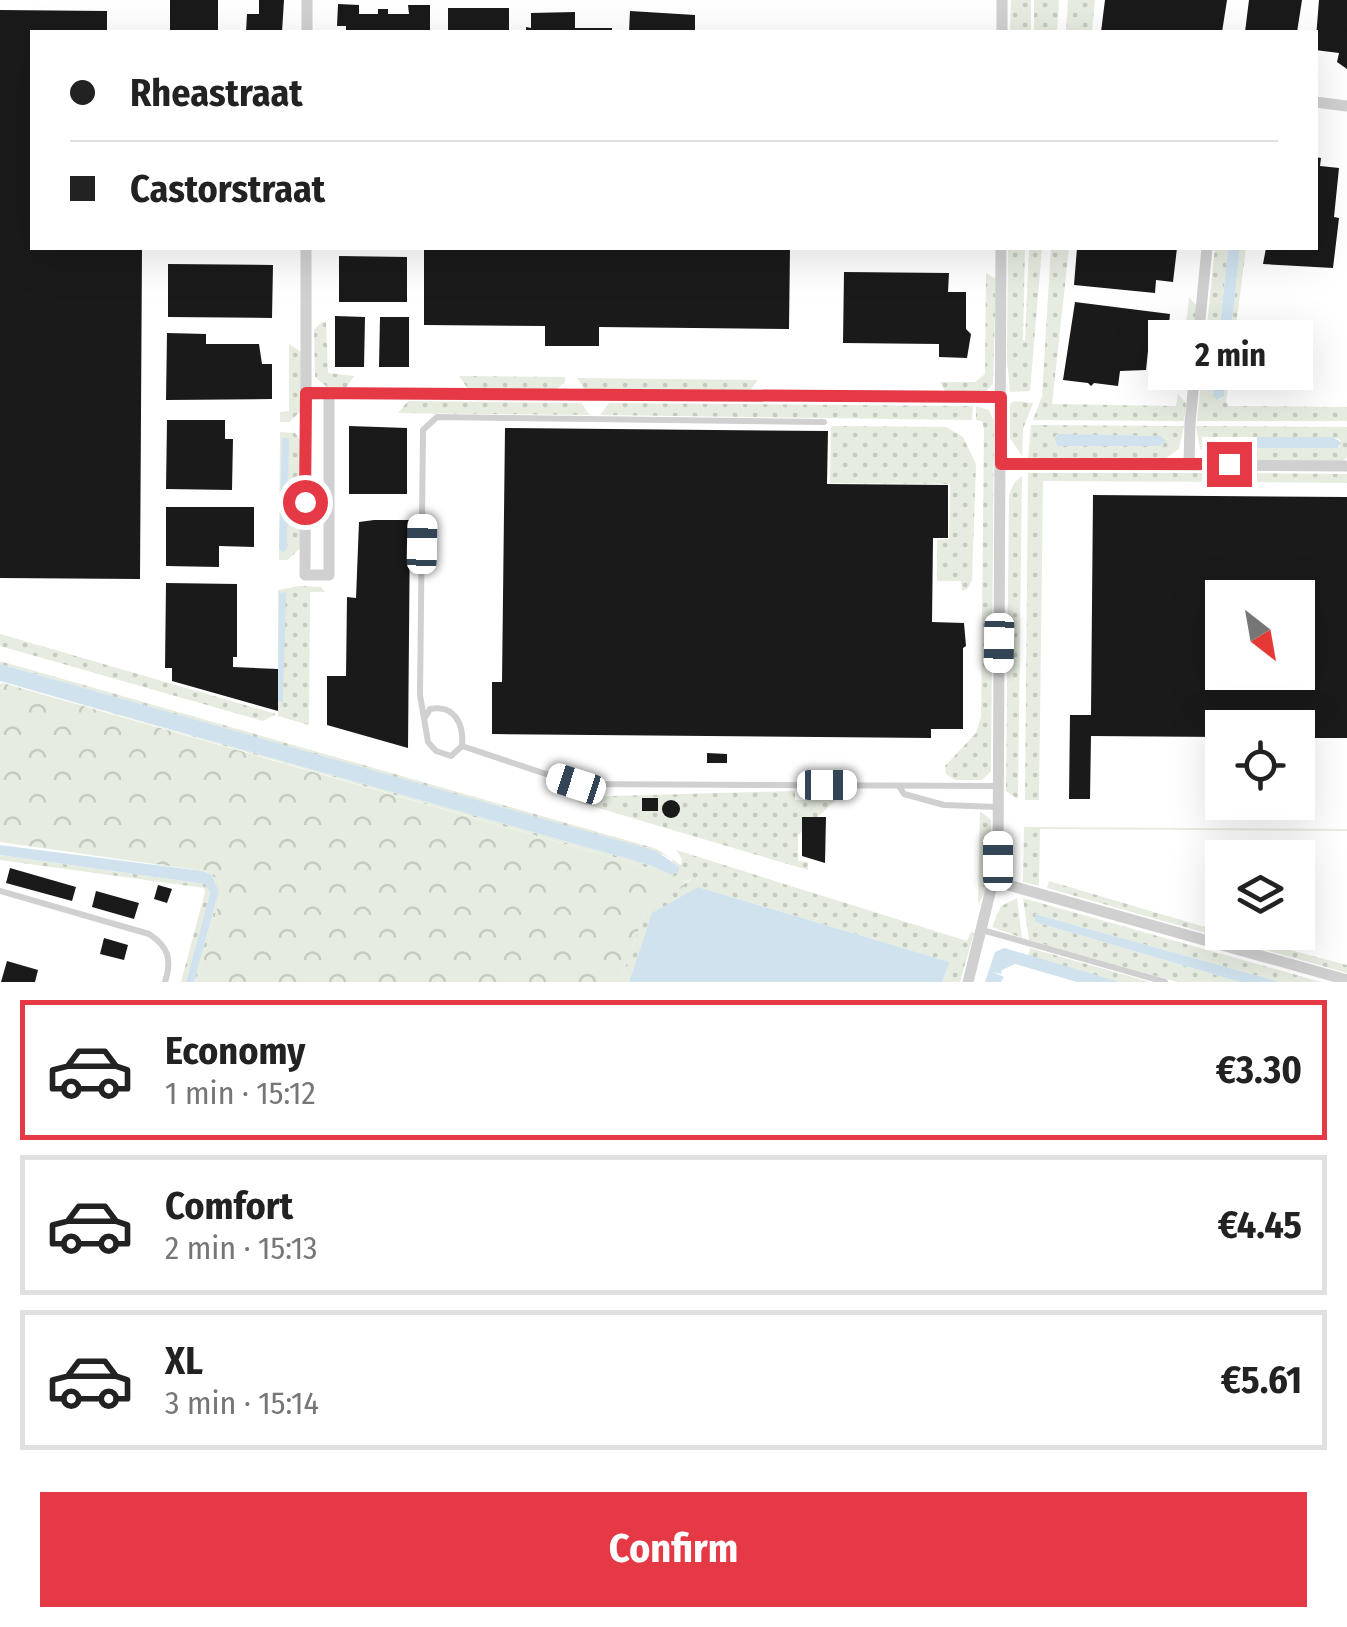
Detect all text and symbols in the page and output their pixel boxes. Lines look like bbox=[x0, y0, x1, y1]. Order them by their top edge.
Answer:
text: Rheastraat bbox=[130, 70, 303, 116]
text: Castorstraat bbox=[130, 166, 325, 212]
callout: 2 min bbox=[1146, 319, 1312, 389]
text: 2 min bbox=[1195, 336, 1266, 374]
route end bbox=[1207, 442, 1252, 487]
route start bbox=[283, 480, 328, 525]
car bbox=[406, 514, 438, 574]
north arrow bbox=[1205, 580, 1315, 690]
map controls bbox=[1205, 580, 1315, 950]
car bbox=[983, 613, 1015, 673]
button: locate bbox=[1205, 710, 1315, 820]
car bbox=[543, 760, 609, 808]
car bbox=[797, 770, 857, 800]
car bbox=[983, 831, 1013, 891]
button: layers bbox=[1205, 840, 1315, 950]
icon: car bbox=[45, 1025, 135, 1115]
text: Economy bbox=[165, 1028, 305, 1074]
text: €3.30 bbox=[1216, 1047, 1302, 1093]
text: 1 min · 15:12 bbox=[165, 1074, 316, 1112]
icon: car bbox=[45, 1180, 135, 1270]
text: Comfort bbox=[165, 1183, 293, 1229]
text: €4.45 bbox=[1218, 1202, 1302, 1248]
text: 2 min · 15:13 bbox=[165, 1229, 318, 1267]
icon: car bbox=[45, 1335, 135, 1425]
text: XL bbox=[165, 1338, 203, 1384]
text: €5.61 bbox=[1221, 1357, 1302, 1403]
text: 3 min · 15:14 bbox=[165, 1384, 319, 1422]
button: Confirm bbox=[40, 1492, 1307, 1607]

